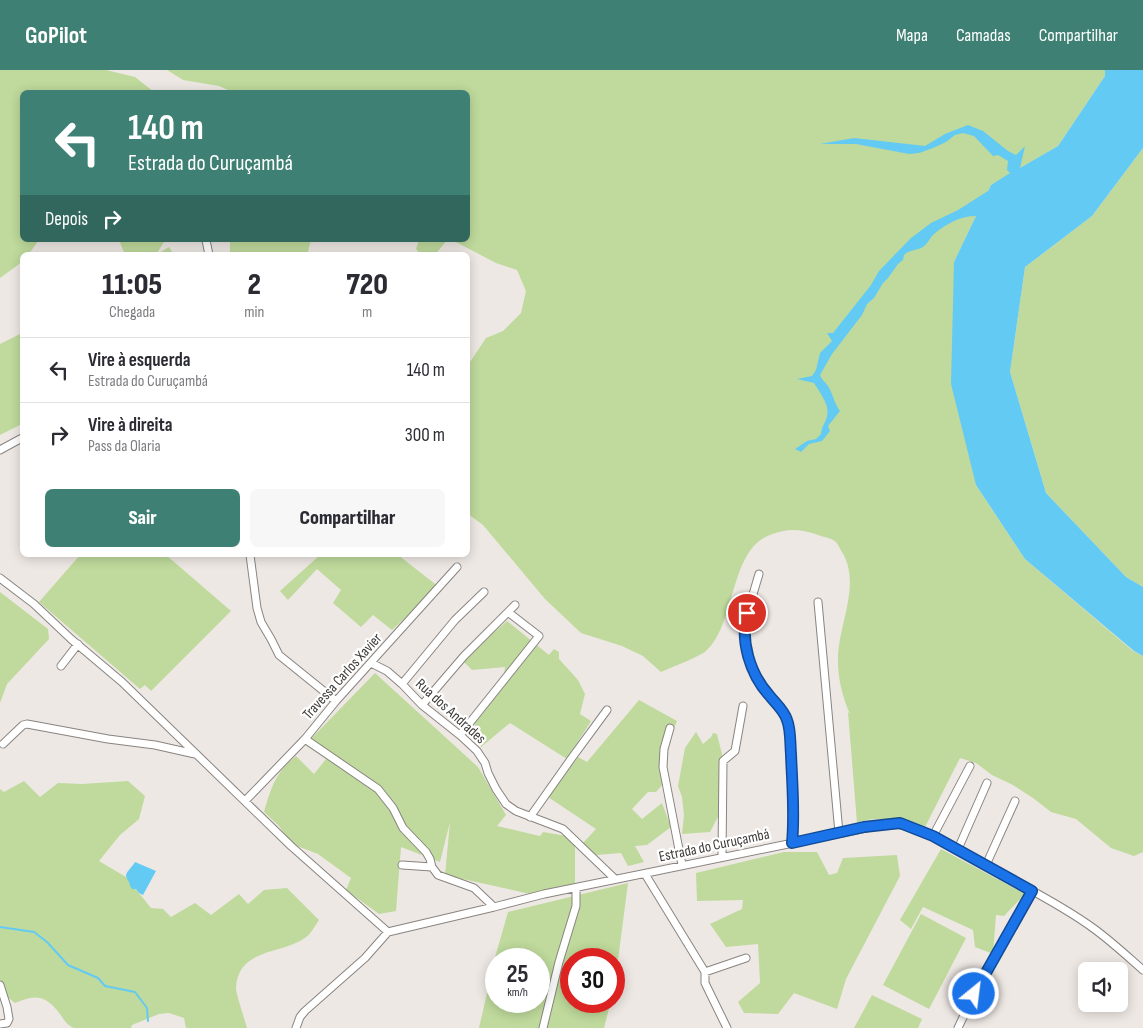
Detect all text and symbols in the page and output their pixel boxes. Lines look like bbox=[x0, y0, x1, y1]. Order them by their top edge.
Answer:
text: GoPilot bbox=[25, 21, 87, 50]
text: Mapa bbox=[896, 25, 928, 46]
text: Camadas bbox=[956, 25, 1011, 46]
text: Compartilhar bbox=[1039, 25, 1118, 46]
text: 140 m bbox=[128, 107, 204, 150]
icon: left bbox=[45, 110, 110, 175]
text: Estrada do Curuçambá bbox=[128, 150, 293, 177]
icon: right bbox=[98, 205, 126, 233]
text: Depois bbox=[45, 208, 88, 231]
text: 11:05 bbox=[102, 267, 162, 303]
text: 2 bbox=[248, 267, 261, 303]
text: 720 bbox=[346, 267, 388, 303]
text: Chegada bbox=[109, 303, 155, 322]
text: min bbox=[244, 303, 264, 322]
text: m bbox=[362, 303, 372, 322]
text: Vire à esquerda bbox=[88, 349, 190, 372]
icon: left bbox=[45, 356, 73, 384]
text: 140 m bbox=[407, 359, 445, 382]
text: Estrada do Curuçambá bbox=[88, 372, 208, 391]
text: Vire à direita bbox=[88, 414, 172, 437]
icon: right bbox=[45, 421, 73, 449]
text: 300 m bbox=[405, 424, 445, 447]
text: Pass da Olaria bbox=[88, 437, 161, 456]
button: Sair bbox=[45, 489, 240, 547]
button: Compartilhar bbox=[250, 489, 445, 547]
pin bbox=[726, 592, 768, 634]
icon: arrive bbox=[733, 599, 761, 627]
street label: Travessa Carlos Xavier bbox=[299, 629, 387, 724]
street label: Rua dos Andrades bbox=[411, 675, 490, 748]
street label: Estrada do Curuçambá bbox=[657, 824, 771, 866]
speed limit sign: 30 bbox=[560, 948, 625, 1013]
text: 25 bbox=[507, 959, 528, 990]
map controls bbox=[1078, 962, 1128, 1012]
button: sound bbox=[1078, 962, 1128, 1012]
position arrow bbox=[947, 967, 999, 1019]
text: km/h bbox=[507, 985, 528, 1000]

